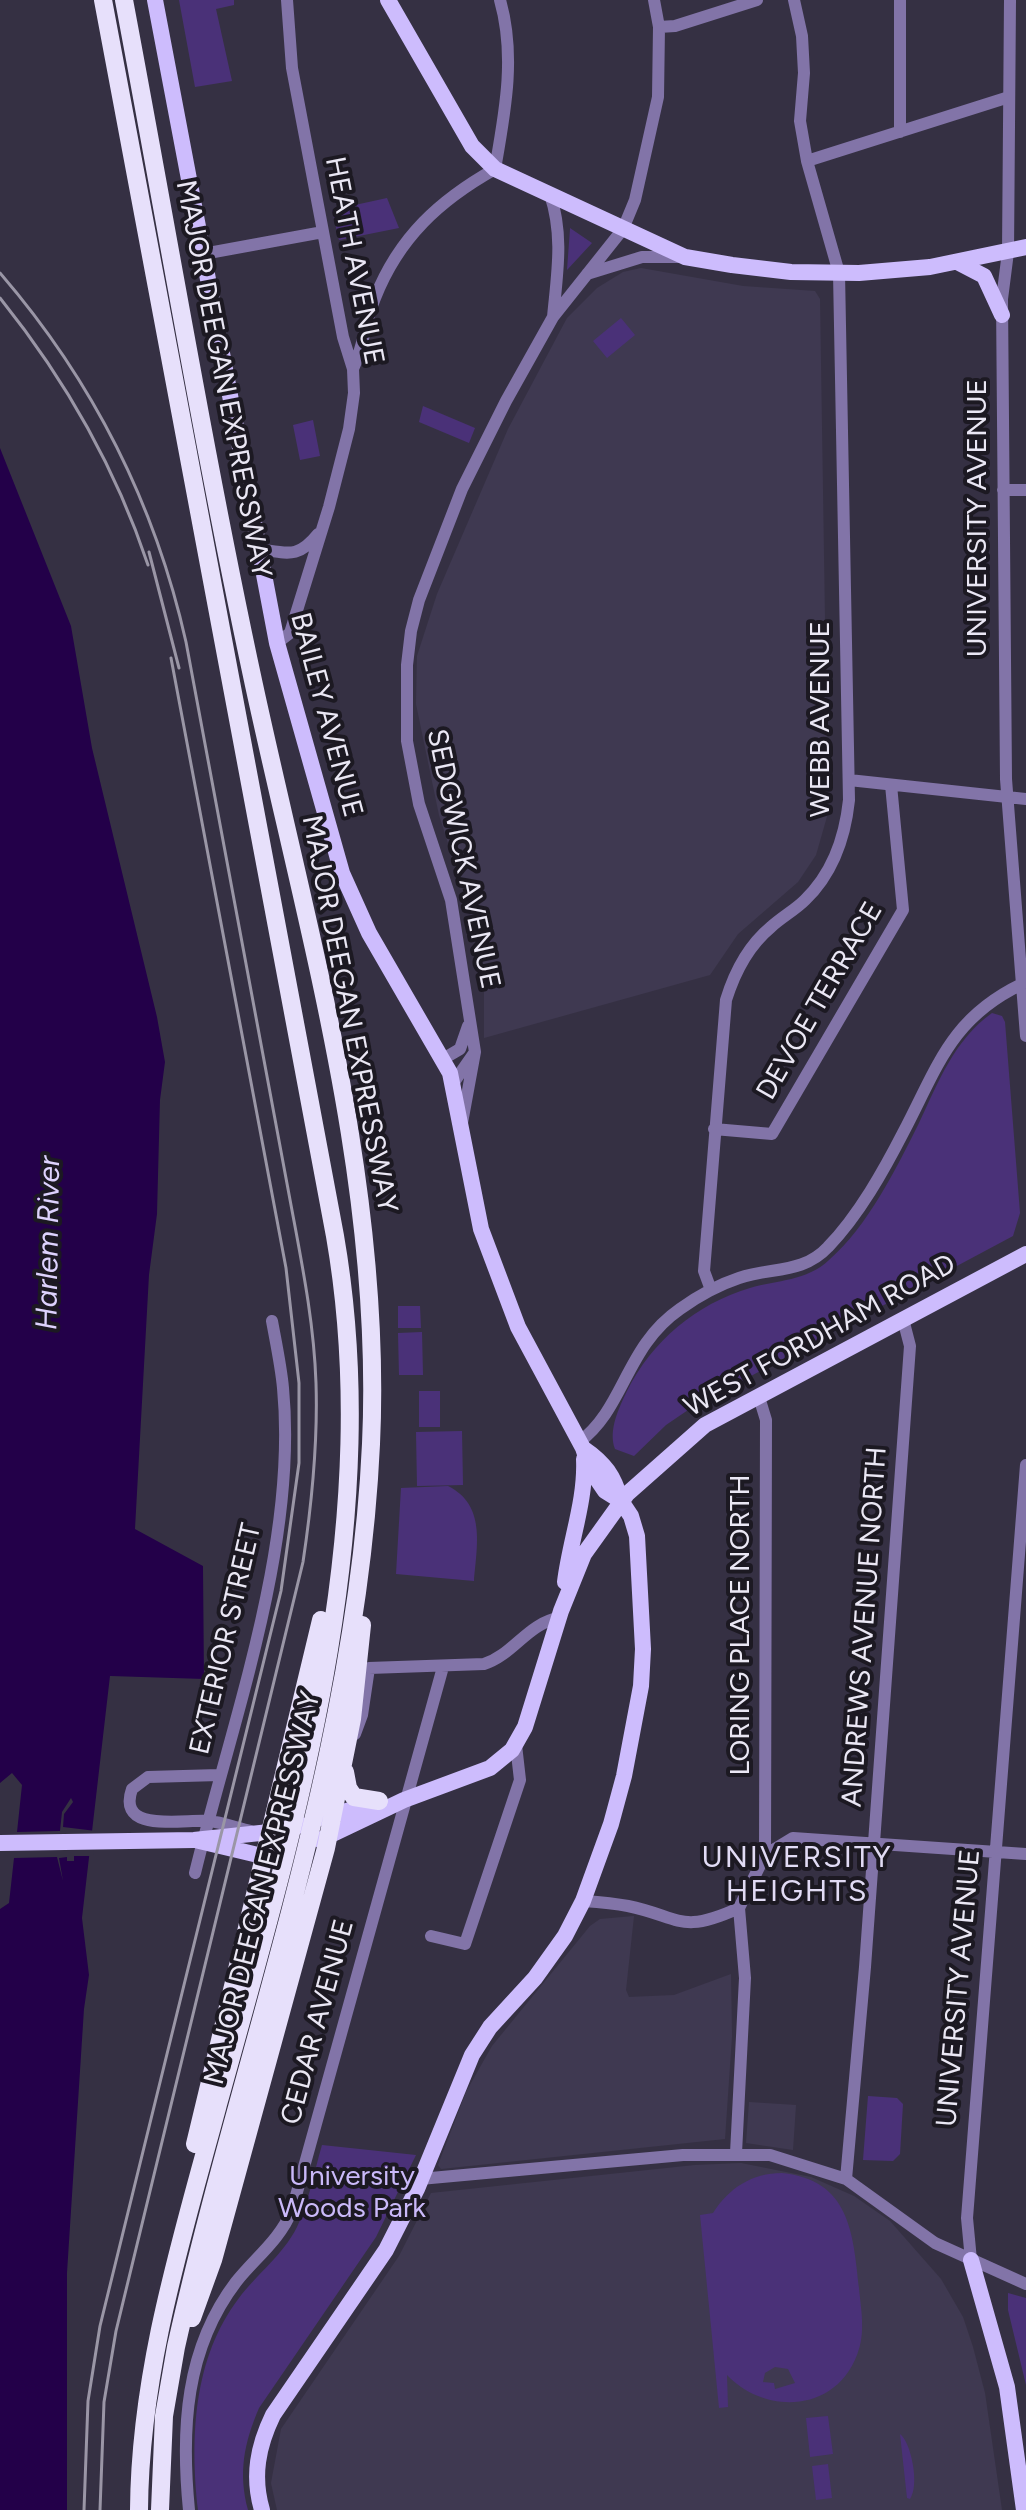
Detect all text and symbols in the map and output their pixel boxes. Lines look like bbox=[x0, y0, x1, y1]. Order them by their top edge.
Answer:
street label: HEATH AVENUE bbox=[317, 154, 391, 368]
street label: MAJOR DEEGAN EXPRESSWAY bbox=[168, 177, 278, 581]
street label: UNIVERSITY AVENUE bbox=[961, 379, 995, 657]
street label: BAILEY AVENUE bbox=[283, 609, 369, 821]
street label: WEBB AVENUE bbox=[804, 621, 838, 817]
street label: SEDGWICK AVENUE bbox=[419, 726, 507, 992]
street label: MAJOR DEEGAN EXPRESSWAY bbox=[294, 812, 404, 1216]
street label: DEVOE TERRACE bbox=[750, 896, 890, 1106]
water label: Harlem River bbox=[29, 1156, 69, 1330]
street label: WEST FORDHAM ROAD bbox=[679, 1247, 961, 1425]
street label: ANDREWS AVENUE NORTH bbox=[836, 1446, 894, 1808]
street label: LORING PLACE NORTH bbox=[724, 1475, 758, 1775]
street label: EXTERIOR STREET bbox=[183, 1520, 269, 1758]
street label: MAJOR DEEGAN EXPRESSWAY bbox=[198, 1688, 328, 2088]
district label: UNIVERSITY HEIGHTS bbox=[701, 1840, 893, 1910]
street label: UNIVERSITY AVENUE bbox=[930, 1848, 988, 2128]
street label: CEDAR AVENUE bbox=[274, 1916, 362, 2128]
park label: University Woods Park bbox=[278, 2160, 426, 2226]

